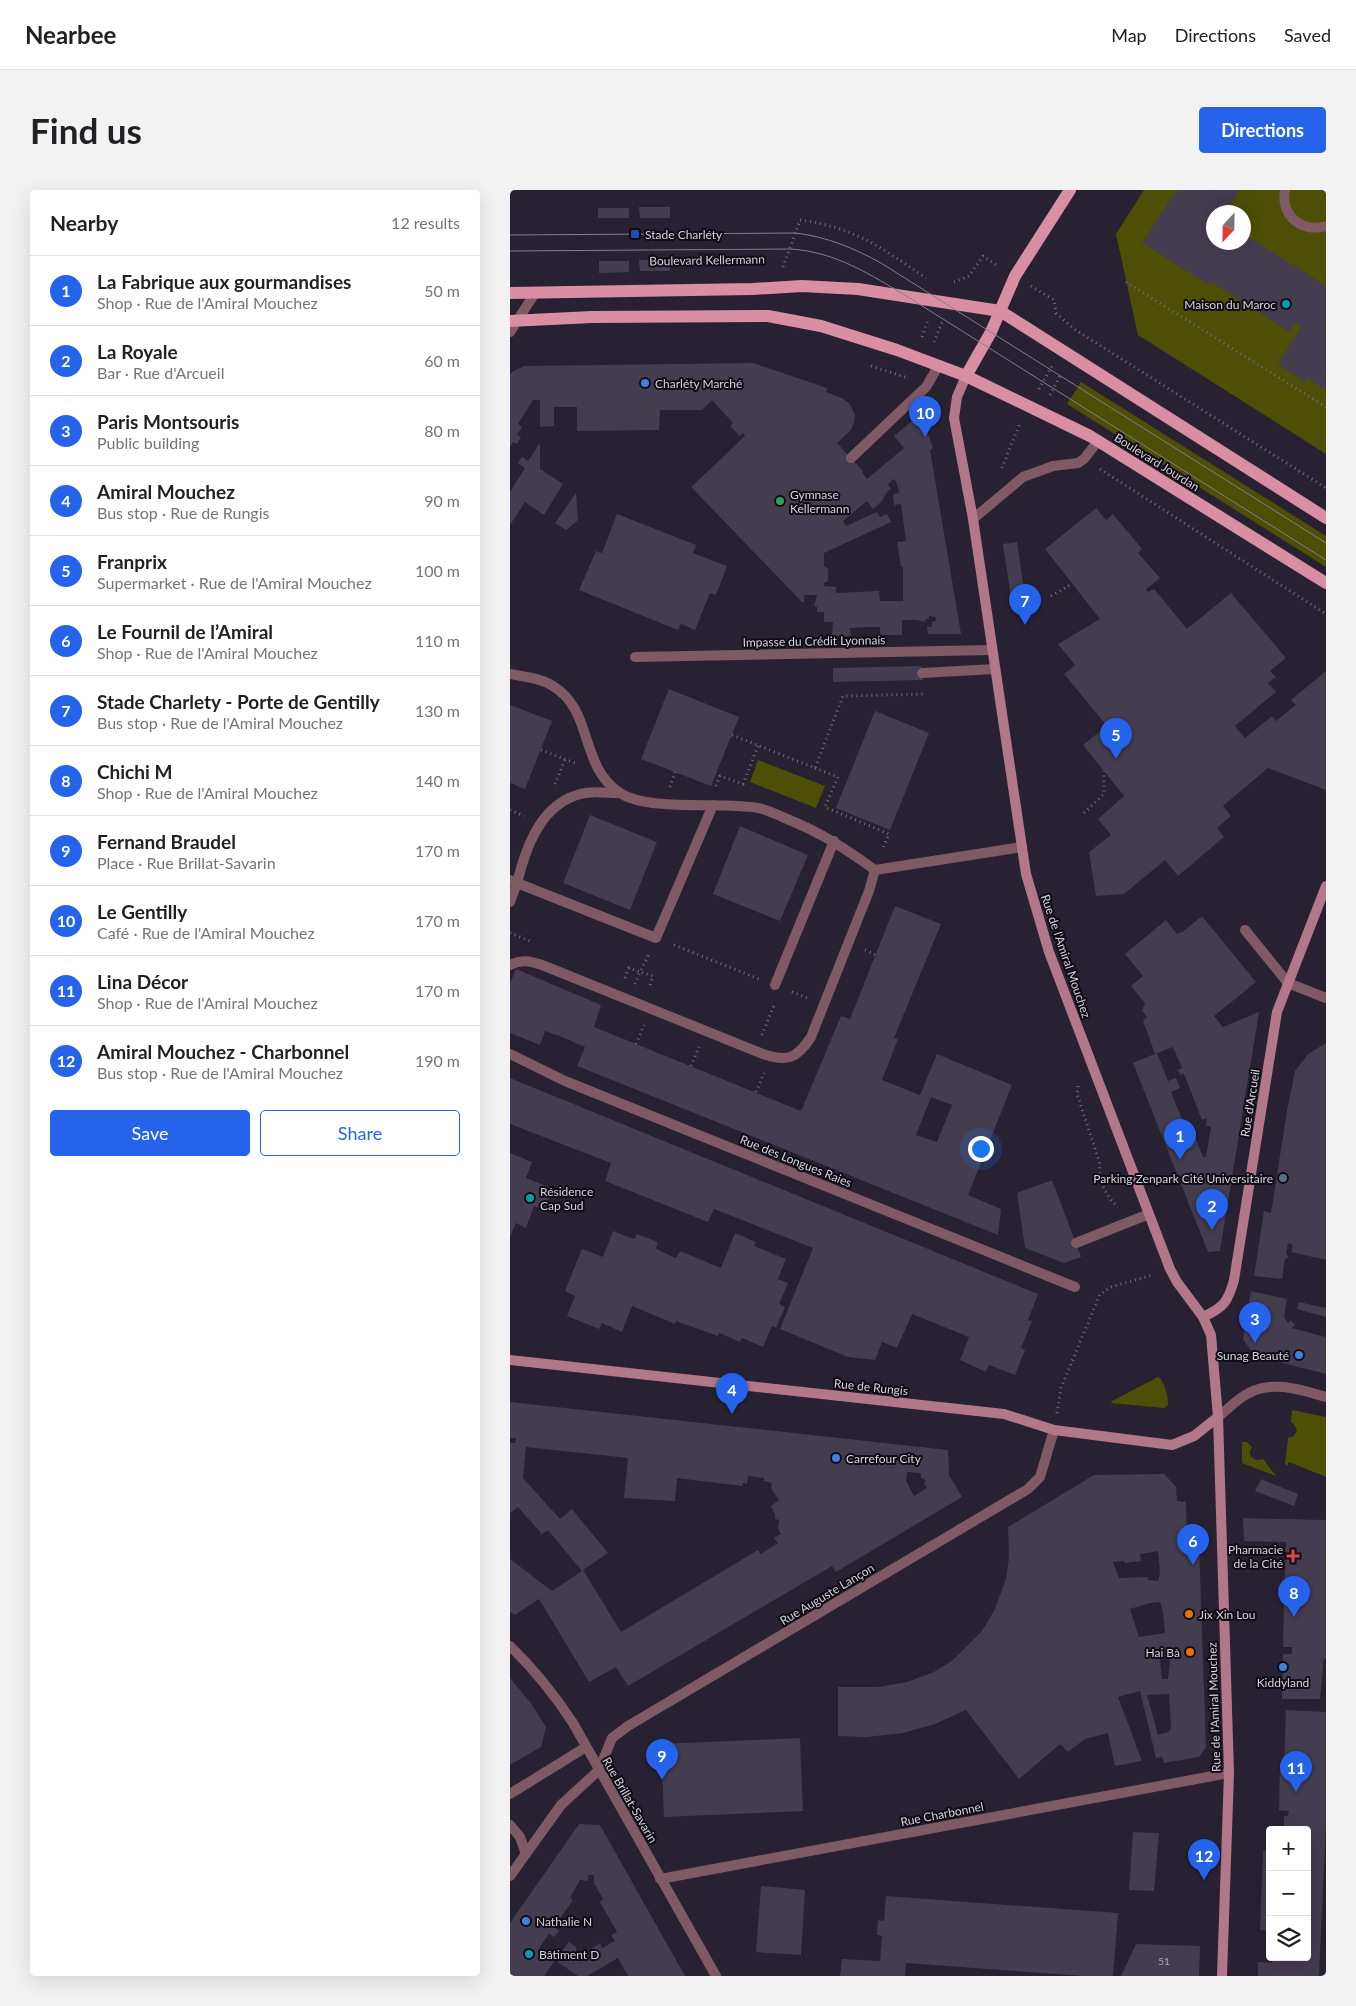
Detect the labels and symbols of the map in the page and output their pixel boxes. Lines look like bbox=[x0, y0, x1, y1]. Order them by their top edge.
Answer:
north arrow bbox=[1206, 205, 1251, 250]
place label: Stade Charléty bbox=[645, 227, 723, 242]
marker: Stade Charléty bbox=[629, 228, 641, 240]
street label: Boulevard Kellermann bbox=[649, 251, 765, 269]
place label: Maison du Maroc bbox=[1184, 297, 1276, 312]
marker: Maison du Maroc bbox=[1280, 298, 1292, 310]
place label: Charléty Marché bbox=[655, 376, 742, 391]
marker: Charléty Marché bbox=[639, 377, 651, 389]
pin: 10 bbox=[909, 396, 941, 437]
street label: Boulevard Jourdan bbox=[1112, 430, 1202, 494]
place label: Gymnase Kellermann bbox=[790, 487, 849, 516]
marker: Gymnase Kellermann bbox=[774, 495, 786, 507]
pin: 7 bbox=[1009, 584, 1041, 625]
street label: Impasse du Crédit Lyonnais bbox=[742, 632, 886, 650]
pin: 5 bbox=[1100, 718, 1132, 759]
street label: Rue de l'Amiral Mouchez bbox=[1038, 892, 1094, 1020]
street label: Rue d'Arcueil bbox=[1237, 1068, 1263, 1138]
pin: 1 bbox=[1164, 1119, 1196, 1160]
street label: Rue des Longues Raies bbox=[738, 1132, 854, 1190]
your location bbox=[968, 1136, 994, 1162]
place label: Parking Zenpark Cité Universitaire bbox=[1093, 1171, 1273, 1186]
marker: Parking Zenpark Cité Universitaire bbox=[1277, 1172, 1289, 1184]
place label: Résidence Cap Sud bbox=[540, 1184, 593, 1213]
pin: 2 bbox=[1196, 1189, 1228, 1230]
marker: Résidence Cap Sud bbox=[524, 1192, 536, 1204]
pin: 3 bbox=[1239, 1302, 1271, 1343]
place label: Sunag Beauté bbox=[1217, 1348, 1289, 1363]
marker: Sunag Beauté bbox=[1293, 1349, 1305, 1361]
pin: 4 bbox=[716, 1373, 748, 1414]
street label: Rue de Rungis bbox=[833, 1376, 909, 1398]
place label: Carrefour City bbox=[846, 1451, 922, 1466]
marker: Carrefour City bbox=[830, 1452, 842, 1464]
pin: 6 bbox=[1177, 1524, 1209, 1565]
place label: Pharmacie de la Cité bbox=[1228, 1542, 1283, 1571]
marker: Pharmacie de la Cité bbox=[1287, 1550, 1299, 1562]
street label: Rue Auguste Lançon bbox=[777, 1560, 877, 1628]
pin: 8 bbox=[1278, 1576, 1310, 1617]
place label: Jix Xin Lou bbox=[1199, 1607, 1256, 1622]
marker: Jix Xin Lou bbox=[1183, 1608, 1195, 1620]
street label: Rue de l'Amiral Mouchez bbox=[1204, 1641, 1224, 1772]
place label: Hai Bà bbox=[1145, 1645, 1180, 1660]
marker: Hai Bà bbox=[1184, 1646, 1196, 1658]
marker: Kiddyland bbox=[1277, 1661, 1289, 1673]
place label: Kiddyland bbox=[1257, 1675, 1309, 1690]
pin: 9 bbox=[646, 1739, 678, 1780]
pin: 11 bbox=[1280, 1751, 1312, 1792]
street label: Rue Brillat-Savarin bbox=[599, 1754, 661, 1846]
street label: Rue Charbonnel bbox=[899, 1799, 985, 1829]
pin: 12 bbox=[1188, 1839, 1220, 1880]
place label: Nathalie N bbox=[536, 1914, 592, 1929]
marker: Nathalie N bbox=[520, 1915, 532, 1927]
place label: Bâtiment D bbox=[539, 1947, 599, 1962]
marker: Bâtiment D bbox=[523, 1948, 535, 1960]
house number: 51 bbox=[1158, 1955, 1170, 1967]

